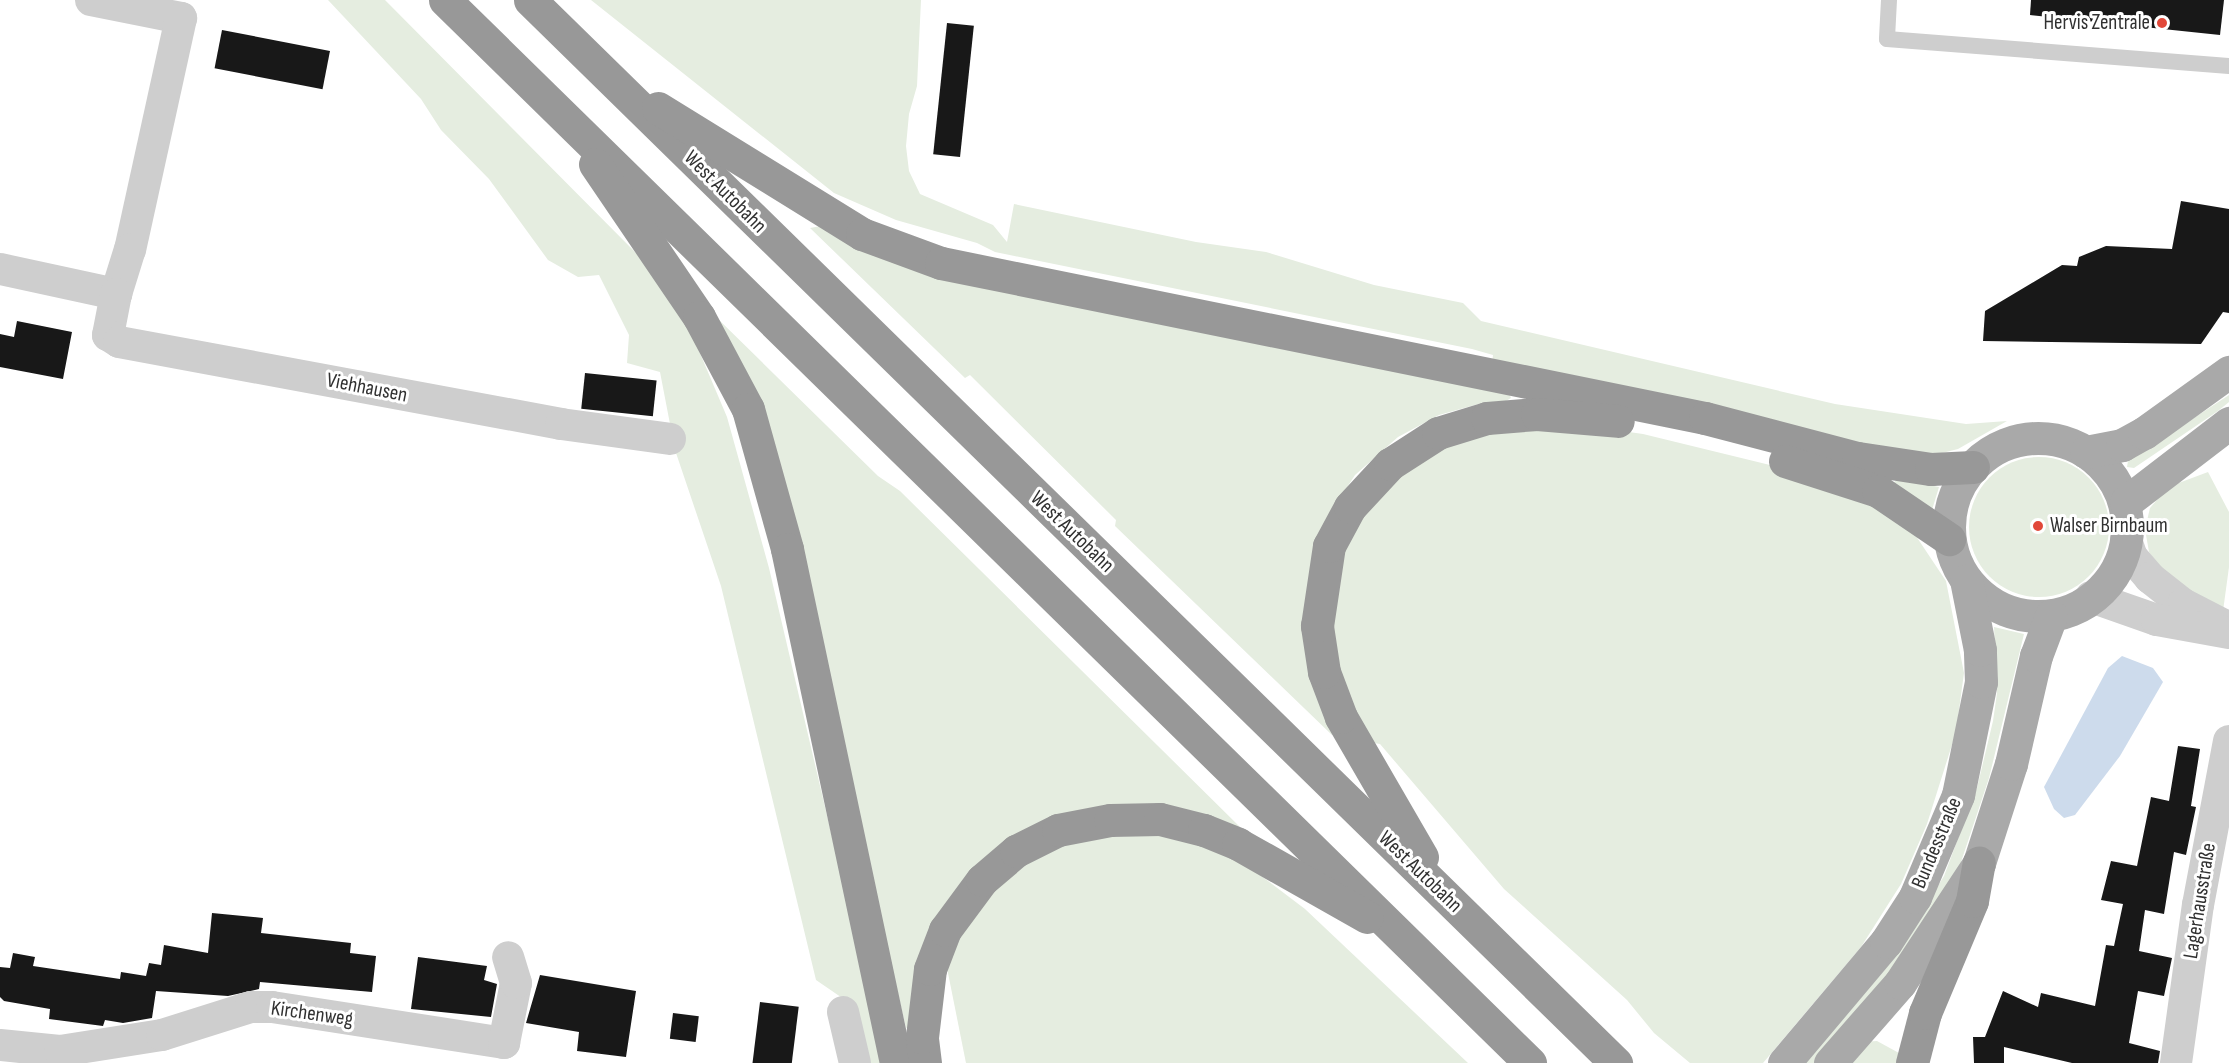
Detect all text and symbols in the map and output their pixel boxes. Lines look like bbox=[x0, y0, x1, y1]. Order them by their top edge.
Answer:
place label: Hervis Zentrale bbox=[2043, 10, 2150, 36]
marker: Hervis Zentrale bbox=[2155, 16, 2169, 30]
street label: West Autobahn bbox=[678, 145, 772, 239]
street label: Viehhausen bbox=[325, 368, 409, 408]
street label: West Autobahn bbox=[1025, 486, 1119, 578]
place label: Walser Birnbaum bbox=[2050, 513, 2168, 539]
marker: Walser Birnbaum bbox=[2031, 519, 2045, 533]
street label: Bundesstraße bbox=[1907, 794, 1967, 892]
street label: West Autobahn bbox=[1373, 826, 1467, 918]
street label: Lagerhausstraße bbox=[2178, 841, 2222, 961]
street label: Kirchenweg bbox=[269, 996, 355, 1032]

